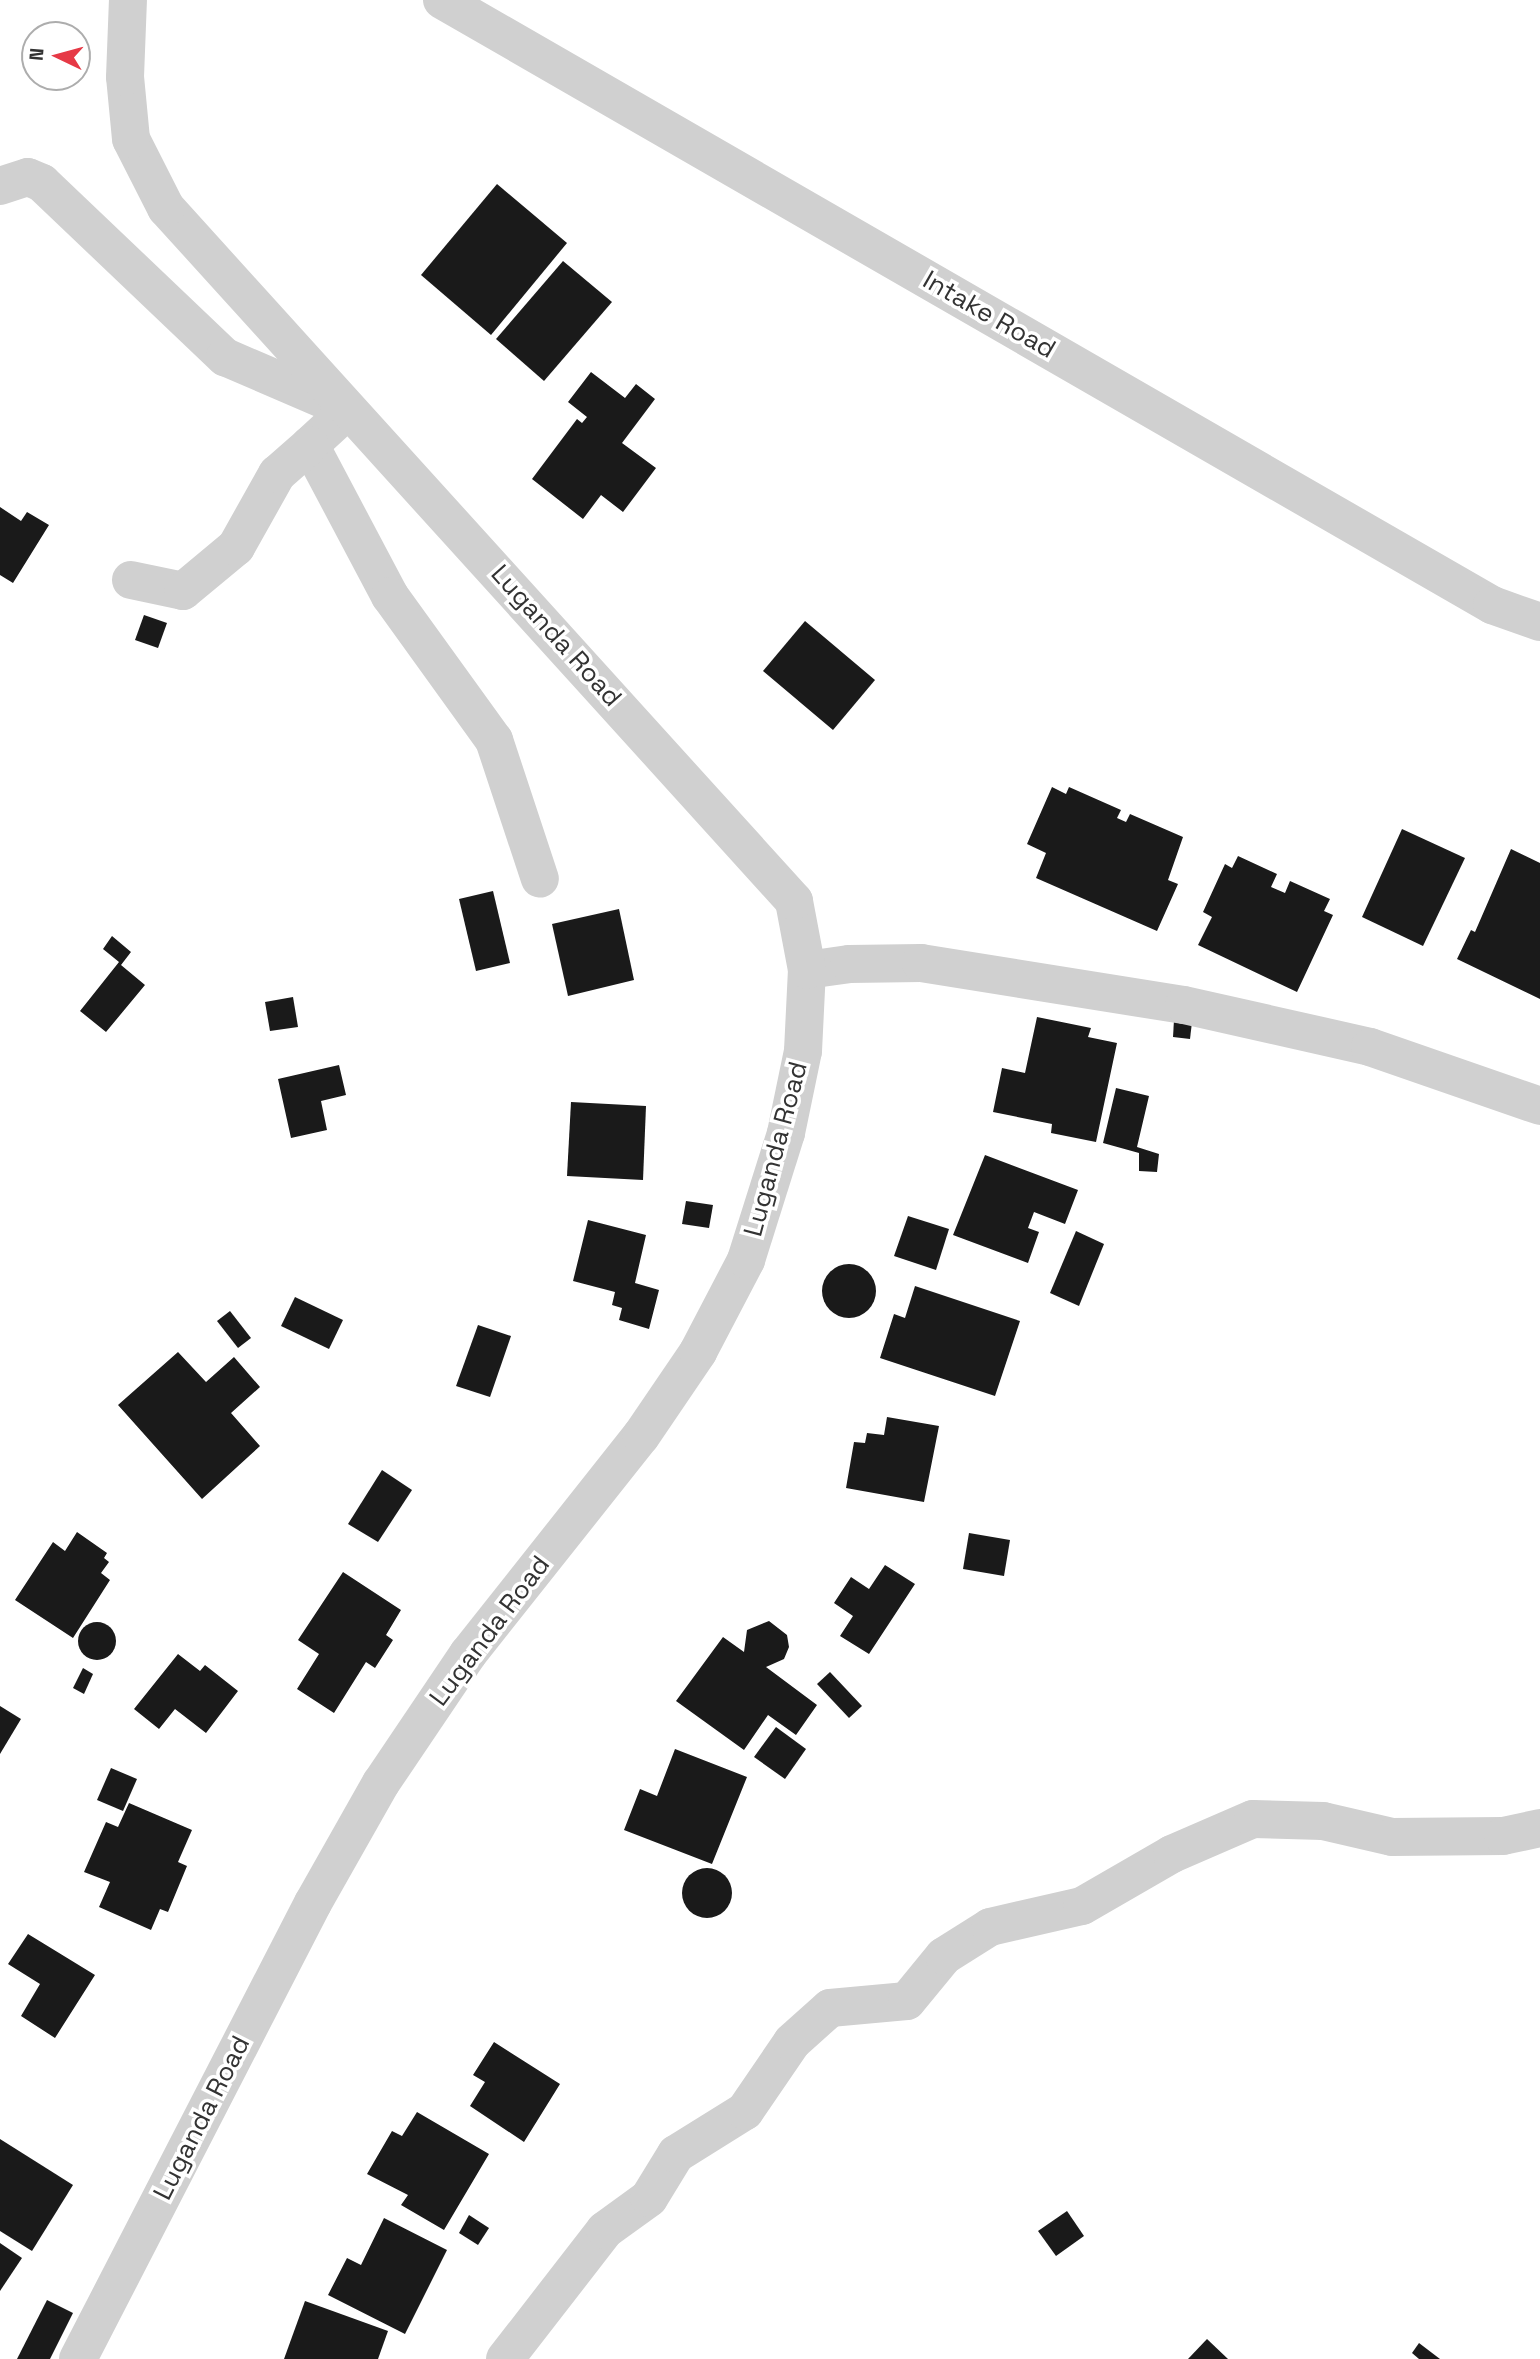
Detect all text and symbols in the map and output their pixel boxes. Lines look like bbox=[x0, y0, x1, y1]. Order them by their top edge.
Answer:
north arrow bbox=[21, 21, 91, 91]
text: N bbox=[24, 47, 50, 62]
street label: Intake Road bbox=[917, 265, 1061, 365]
street label: Luganda Road bbox=[484, 559, 628, 713]
street label: Luganda Road bbox=[738, 1058, 814, 1240]
street label: Luganda Road bbox=[423, 1550, 557, 1712]
street label: Luganda Road bbox=[147, 2031, 257, 2205]

